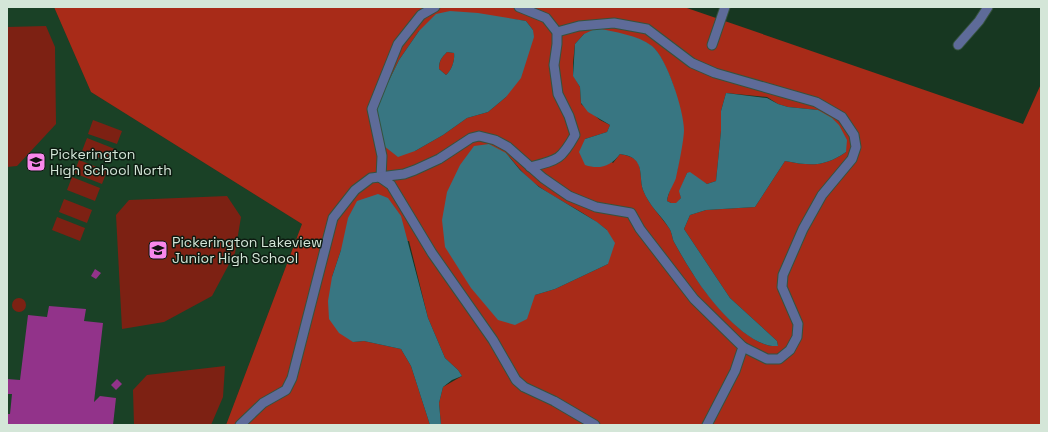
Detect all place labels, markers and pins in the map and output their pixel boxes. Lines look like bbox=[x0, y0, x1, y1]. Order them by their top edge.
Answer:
place label: Pickerington High School North bbox=[50, 145, 172, 179]
school or university icon: Pickerington High School North bbox=[25, 151, 47, 173]
place label: Pickerington Lakeview Junior High School bbox=[172, 233, 322, 267]
school or university icon: Pickerington Lakeview Junior High School bbox=[147, 239, 169, 261]

